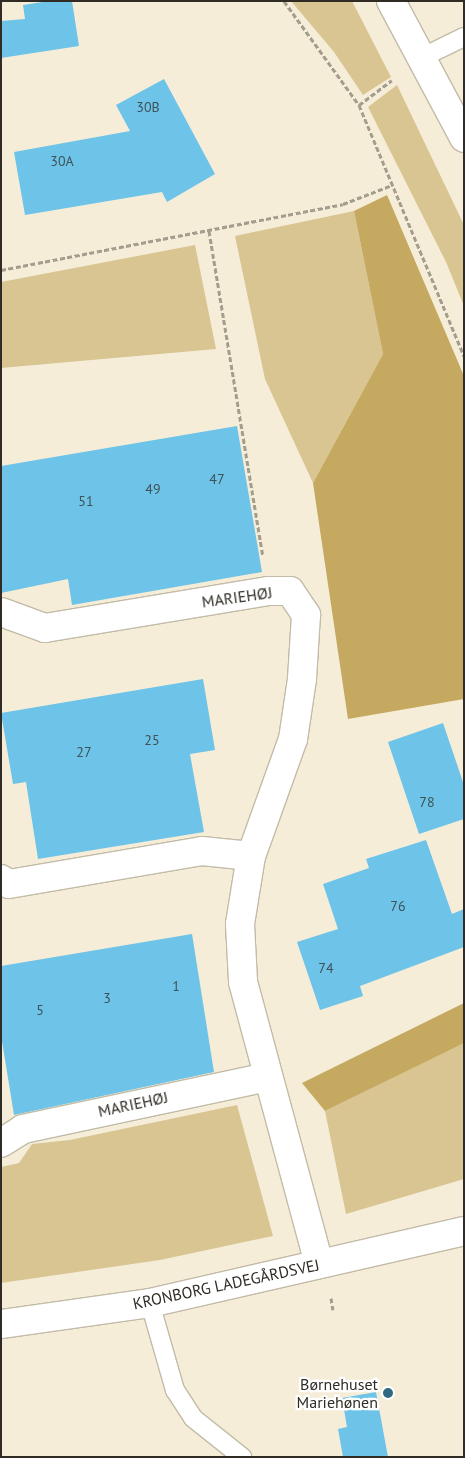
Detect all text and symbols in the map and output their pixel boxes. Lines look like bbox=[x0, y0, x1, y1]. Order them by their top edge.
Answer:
house number: 30B bbox=[136, 99, 160, 115]
house number: 30A bbox=[50, 153, 74, 169]
house number: 47 bbox=[209, 471, 225, 487]
house number: 49 bbox=[145, 481, 161, 497]
house number: 51 bbox=[78, 493, 94, 509]
street label: MARIEHØJ bbox=[200, 583, 274, 611]
house number: 25 bbox=[144, 732, 160, 748]
house number: 27 bbox=[76, 744, 92, 760]
house number: 78 bbox=[419, 794, 435, 810]
house number: 76 bbox=[390, 898, 406, 914]
house number: 74 bbox=[318, 960, 334, 976]
house number: 1 bbox=[172, 978, 180, 994]
house number: 3 bbox=[103, 990, 111, 1006]
house number: 5 bbox=[36, 1002, 44, 1018]
street label: MARIEHØJ bbox=[96, 1087, 170, 1121]
street label: KRONBORG LADEGÅRDSVEJ bbox=[131, 1255, 321, 1313]
place label: Børnehuset Mariehønen bbox=[297, 1374, 378, 1412]
marker: Børnehuset Mariehønen bbox=[382, 1387, 394, 1399]

